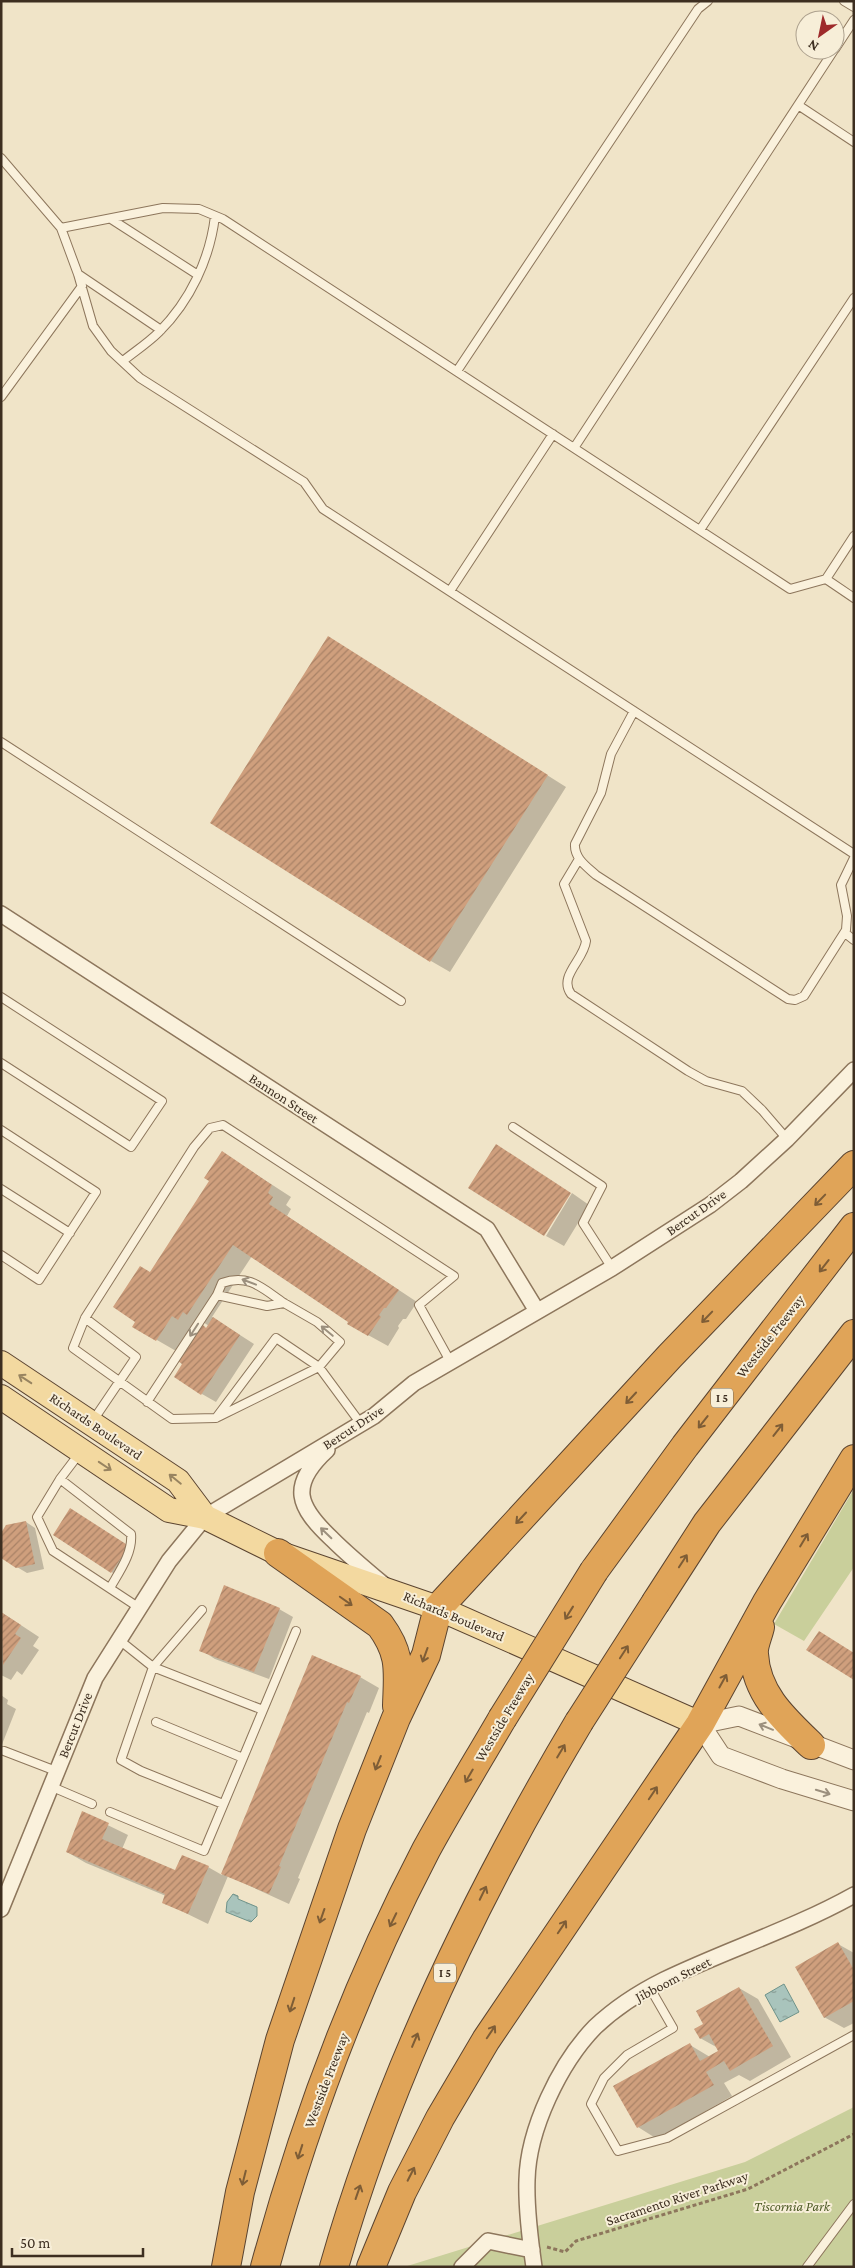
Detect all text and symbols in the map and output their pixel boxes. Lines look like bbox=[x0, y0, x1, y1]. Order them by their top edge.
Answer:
north arrow bbox=[795, 10, 845, 60]
text: N bbox=[804, 36, 821, 55]
street label: Bannon Street bbox=[246, 1070, 322, 1126]
street label: Bercut Drive bbox=[663, 1186, 729, 1238]
one-way arrow bbox=[814, 1194, 826, 1206]
one-way arrow bbox=[819, 1259, 829, 1273]
one-way arrow bbox=[242, 1277, 257, 1286]
street label: Westside Freeway bbox=[733, 1291, 808, 1381]
one-way arrow bbox=[701, 1311, 714, 1323]
one-way arrow bbox=[189, 1323, 199, 1337]
one-way arrow bbox=[321, 1326, 334, 1337]
one-way arrow bbox=[19, 1374, 33, 1384]
street label: Richards Boulevard bbox=[47, 1389, 146, 1463]
road number: I 5 bbox=[711, 1389, 733, 1408]
one-way arrow bbox=[625, 1392, 637, 1405]
street label: Bercut Drive bbox=[320, 1401, 386, 1453]
one-way arrow bbox=[698, 1415, 709, 1428]
one-way arrow bbox=[773, 1424, 784, 1437]
one-way arrow bbox=[97, 1461, 111, 1471]
one-way arrow bbox=[168, 1474, 181, 1485]
one-way arrow bbox=[515, 1511, 527, 1524]
one-way arrow bbox=[320, 1527, 332, 1540]
one-way arrow bbox=[799, 1534, 809, 1548]
one-way arrow bbox=[678, 1555, 688, 1569]
street label: Richards Boulevard bbox=[401, 1588, 507, 1645]
one-way arrow bbox=[339, 1596, 353, 1606]
one-way arrow bbox=[563, 1605, 573, 1619]
one-way arrow bbox=[619, 1645, 629, 1659]
one-way arrow bbox=[420, 1647, 429, 1662]
street label: Westside Freeway bbox=[471, 1669, 537, 1764]
one-way arrow bbox=[718, 1674, 728, 1689]
street label: Bercut Drive bbox=[55, 1690, 95, 1760]
one-way arrow bbox=[759, 1721, 774, 1731]
one-way arrow bbox=[557, 1744, 567, 1758]
one-way arrow bbox=[373, 1755, 382, 1770]
one-way arrow bbox=[464, 1769, 474, 1784]
one-way arrow bbox=[648, 1786, 658, 1800]
one-way arrow bbox=[814, 1787, 830, 1797]
one-way arrow bbox=[479, 1886, 488, 1901]
one-way arrow bbox=[317, 1907, 326, 1923]
one-way arrow bbox=[388, 1912, 397, 1927]
one-way arrow bbox=[557, 1921, 567, 1935]
street label: Jibboom Street bbox=[631, 1953, 714, 2006]
road number: I 5 bbox=[434, 1964, 456, 1982]
one-way arrow bbox=[287, 1996, 296, 2012]
one-way arrow bbox=[486, 2025, 496, 2039]
street label: Westside Freeway bbox=[301, 2030, 352, 2130]
one-way arrow bbox=[411, 2033, 420, 2049]
one-way arrow bbox=[295, 2143, 305, 2159]
one-way arrow bbox=[407, 2167, 417, 2182]
street label: Sacramento River Parkway bbox=[604, 2167, 750, 2229]
one-way arrow bbox=[239, 2170, 248, 2186]
one-way arrow bbox=[353, 2185, 363, 2201]
park label: Tiscornia Park bbox=[754, 2198, 831, 2214]
scale bar bbox=[12, 2226, 144, 2258]
text: 50 m bbox=[20, 2235, 50, 2251]

